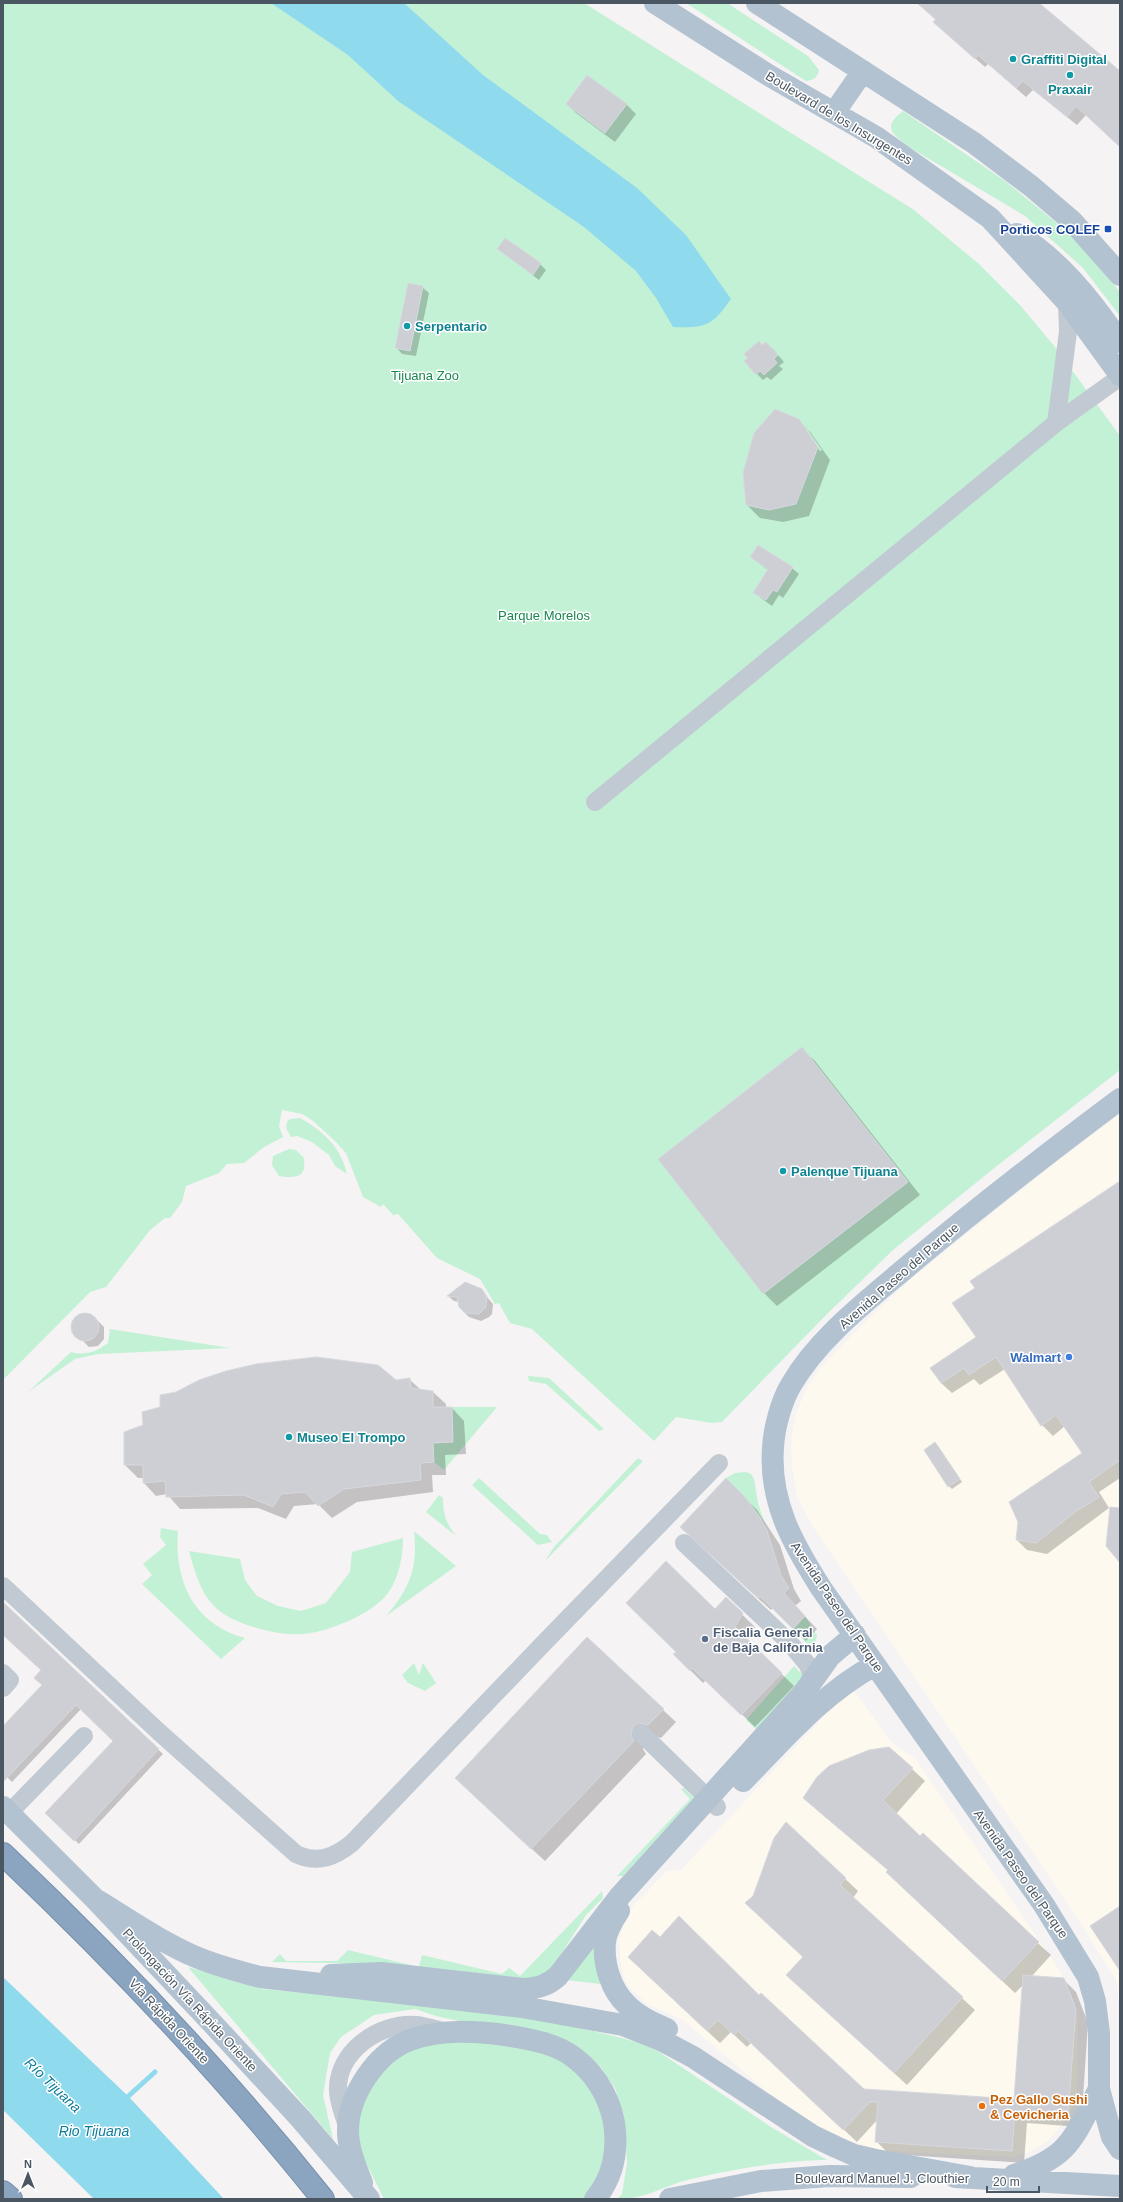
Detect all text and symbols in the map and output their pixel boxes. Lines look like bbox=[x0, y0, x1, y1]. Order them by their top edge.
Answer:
place label: Graffiti Digital bbox=[1021, 52, 1107, 67]
marker: Graffiti Digital bbox=[1008, 54, 1018, 64]
street label: Boulevard de los Insurgentes bbox=[763, 68, 915, 168]
marker: Praxair bbox=[1065, 70, 1075, 80]
place label: Praxair bbox=[1048, 82, 1092, 97]
place label: Porticos COLEF bbox=[1000, 222, 1100, 237]
marker: Porticos COLEF bbox=[1103, 224, 1113, 234]
place label: Serpentario bbox=[415, 319, 487, 334]
marker: Serpentario bbox=[402, 321, 412, 331]
park label: Tijuana Zoo bbox=[391, 368, 459, 383]
park label: Parque Morelos bbox=[498, 608, 590, 623]
place label: Palenque Tijuana bbox=[791, 1164, 898, 1179]
marker: Palenque Tijuana bbox=[778, 1166, 788, 1176]
street label: Avenida Paseo del Parque bbox=[836, 1220, 962, 1332]
place label: Walmart bbox=[1010, 1350, 1062, 1365]
marker: Walmart bbox=[1064, 1352, 1074, 1362]
place label: Museo El Trompo bbox=[297, 1430, 405, 1445]
marker: Museo El Trompo bbox=[284, 1432, 294, 1442]
street label: Avenida Paseo del Parque bbox=[788, 1539, 886, 1675]
place label: Fiscalia General de Baja California bbox=[713, 1625, 824, 1655]
marker: Fiscalia General de Baja California bbox=[700, 1634, 710, 1644]
street label: Avenida Paseo del Parque bbox=[971, 1807, 1071, 1941]
street label: Prolongación Vía Rápida Oriente bbox=[119, 1925, 261, 2075]
street label: Vía Rápida Oriente bbox=[126, 1975, 212, 2067]
water label: Río Tijuana bbox=[22, 2054, 84, 2116]
place label: Pez Gallo Sushi & Cevicheria bbox=[990, 2092, 1088, 2122]
marker: Pez Gallo Sushi & Cevicheria bbox=[977, 2101, 987, 2111]
water label: Rio Tijuana bbox=[59, 2123, 130, 2139]
north arrow bbox=[8, 2154, 48, 2194]
text: N bbox=[24, 2158, 32, 2170]
scale bar bbox=[987, 2168, 1039, 2194]
street label: Boulevard Manuel J. Clouthier bbox=[795, 2171, 970, 2186]
text: 20 m bbox=[993, 2175, 1020, 2189]

